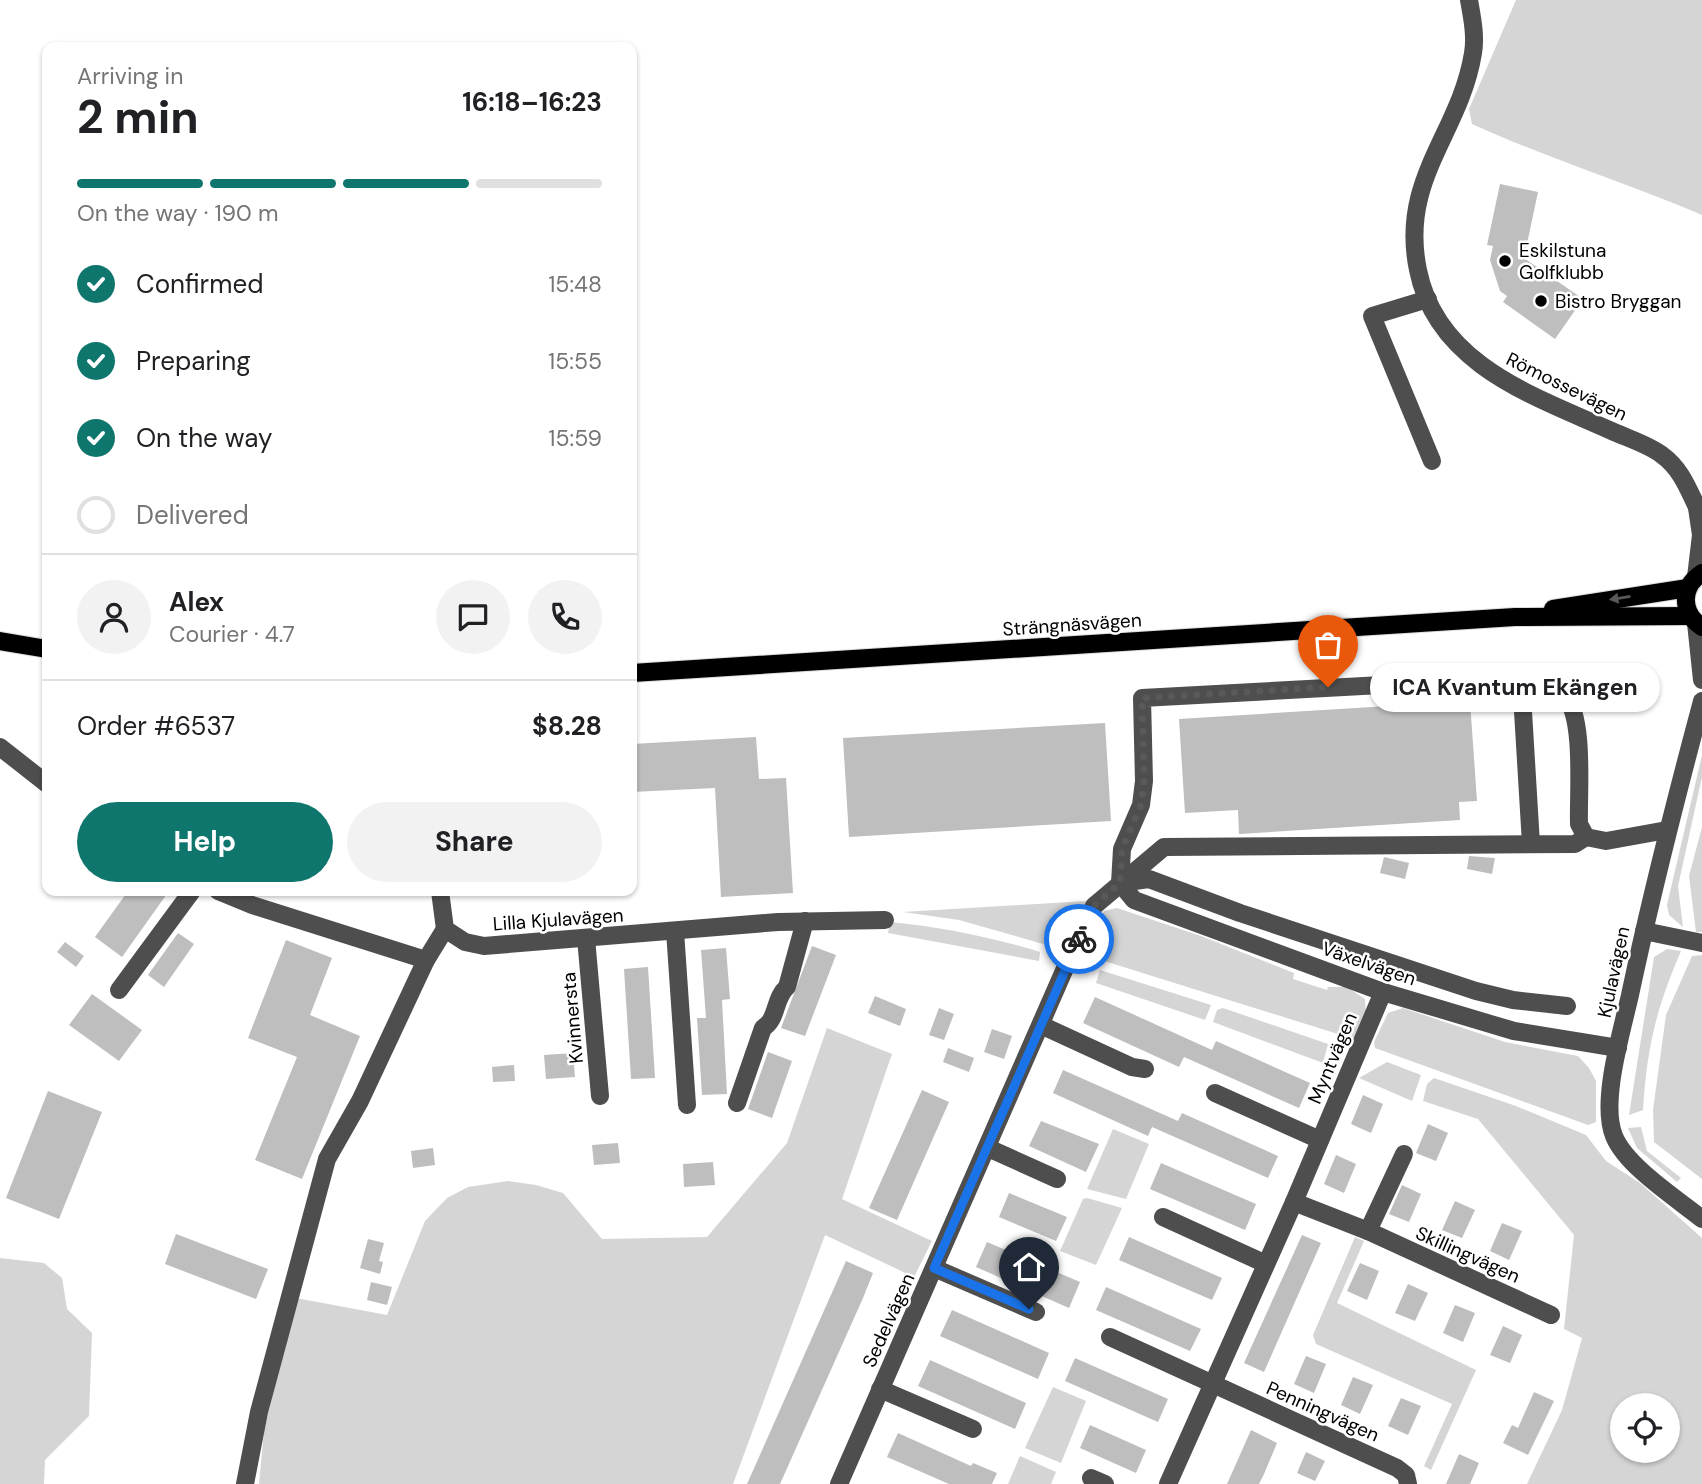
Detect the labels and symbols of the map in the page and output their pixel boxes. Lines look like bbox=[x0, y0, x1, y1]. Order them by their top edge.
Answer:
place label: Eskilstuna Golfklubb bbox=[1519, 238, 1606, 285]
marker: Eskilstuna Golfklubb bbox=[1497, 253, 1513, 269]
place label: Bistro Bryggan bbox=[1555, 289, 1681, 314]
marker: Bistro Bryggan bbox=[1533, 293, 1549, 309]
street label: Römossevägen bbox=[1502, 346, 1631, 427]
one-way arrow bbox=[1609, 593, 1631, 604]
street label: Strängnäsvägen bbox=[1002, 607, 1142, 642]
pin bbox=[1298, 615, 1358, 687]
callout: ICA Kvantum Ekängen bbox=[1370, 662, 1660, 712]
street label: Lilla Kjulavägen bbox=[492, 902, 624, 937]
courier bbox=[1044, 904, 1114, 974]
street label: Kjulavägen bbox=[1592, 924, 1635, 1020]
street label: Växelvägen bbox=[1319, 936, 1419, 991]
street label: Kvinnersta bbox=[556, 971, 589, 1065]
street label: Myntvägen bbox=[1302, 1009, 1363, 1108]
street label: Skillingvägen bbox=[1412, 1220, 1524, 1289]
pin bbox=[999, 1237, 1059, 1309]
street label: Sedelvägen bbox=[857, 1269, 920, 1371]
street label: Penningvägen bbox=[1262, 1375, 1383, 1447]

